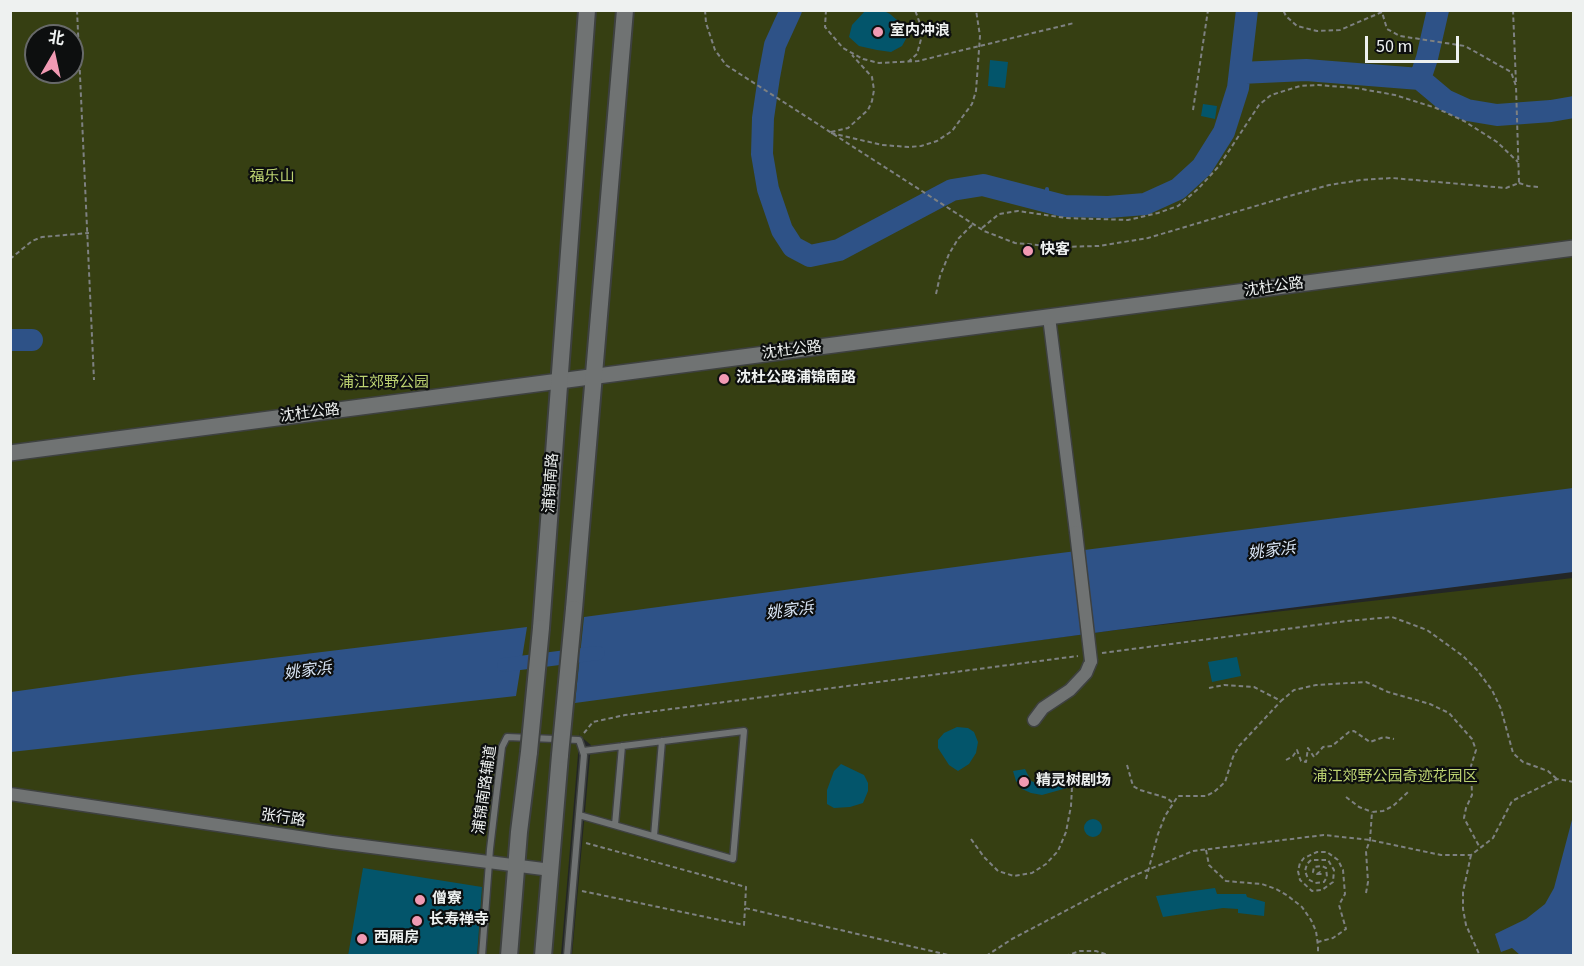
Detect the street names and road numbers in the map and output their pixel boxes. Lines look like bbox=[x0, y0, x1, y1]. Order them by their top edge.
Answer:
street label: 沈杜公路 bbox=[1243, 275, 1305, 301]
street label: 沈杜公路 bbox=[761, 338, 823, 364]
street label: 沈杜公路 bbox=[279, 401, 341, 427]
street label: 浦锦南路 bbox=[541, 452, 563, 514]
street label: 浦锦南路辅道 bbox=[471, 744, 501, 836]
street label: 张行路 bbox=[259, 807, 307, 831]

